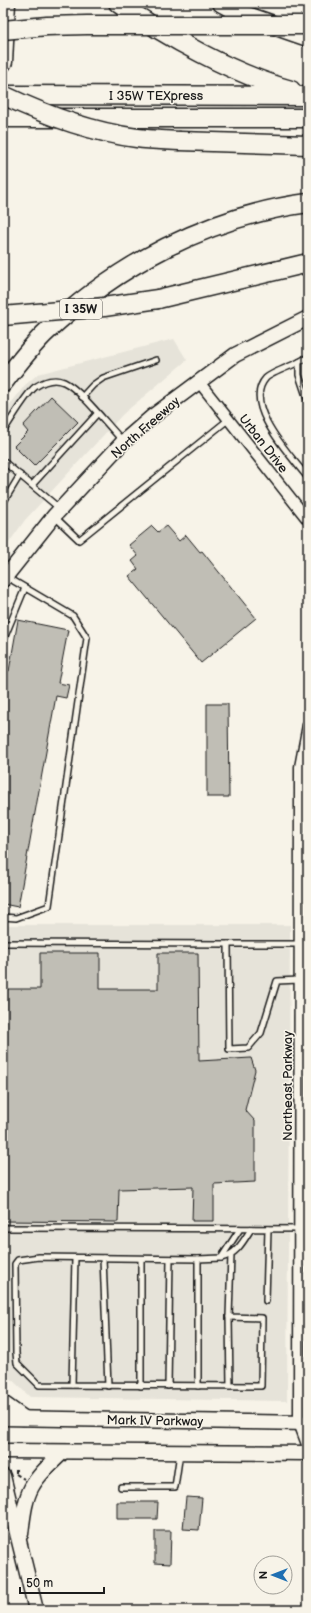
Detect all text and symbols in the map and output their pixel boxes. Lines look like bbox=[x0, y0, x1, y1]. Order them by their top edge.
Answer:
street label: I 35W TEXpress bbox=[109, 88, 204, 104]
road number: I 35W bbox=[60, 299, 102, 319]
street label: North Freeway bbox=[108, 393, 184, 462]
street label: Urban Drive bbox=[235, 411, 291, 476]
street label: Northeast Parkway bbox=[280, 1031, 296, 1141]
street label: Mark IV Parkway bbox=[107, 1412, 204, 1430]
north arrow bbox=[253, 1555, 293, 1595]
scale bar bbox=[20, 1569, 104, 1595]
text: N bbox=[257, 1571, 270, 1579]
text: 50 m bbox=[26, 1576, 53, 1591]

